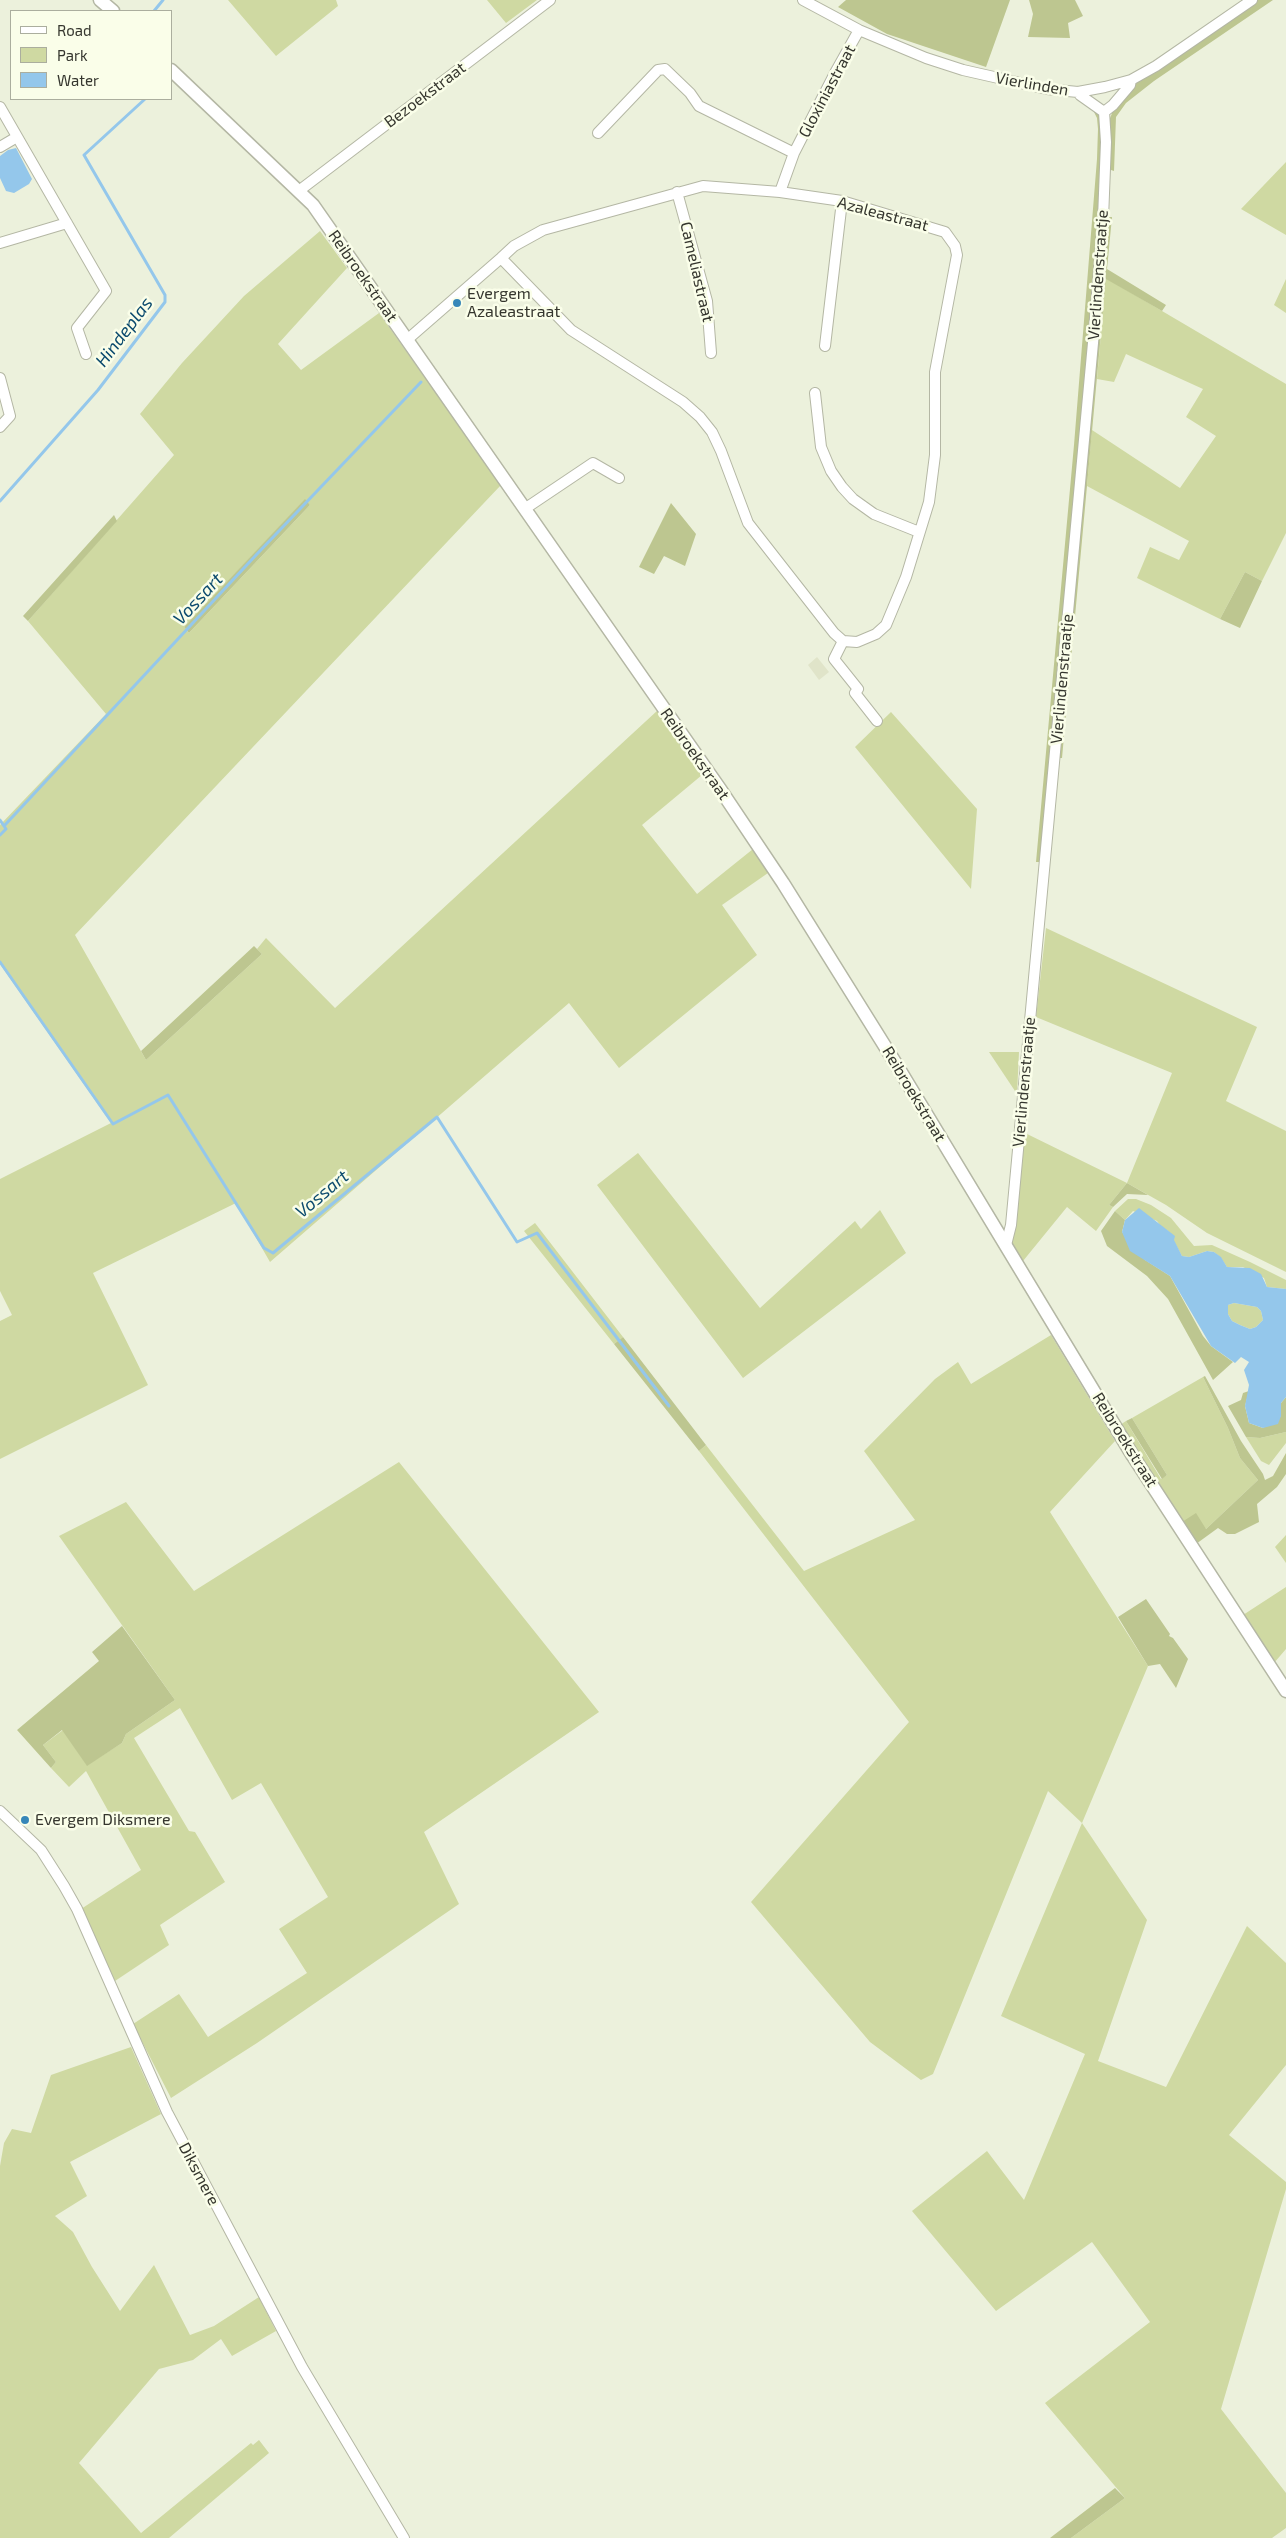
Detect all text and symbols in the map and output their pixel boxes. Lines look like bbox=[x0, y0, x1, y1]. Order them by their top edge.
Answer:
legend bbox=[10, 10, 172, 100]
text: Road bbox=[57, 21, 92, 39]
street label: Gloxiniastraat bbox=[794, 41, 860, 141]
text: Park bbox=[57, 46, 88, 64]
street label: Bezoekstraat bbox=[381, 58, 469, 132]
street label: Vierlinden bbox=[994, 68, 1070, 100]
text: Water bbox=[57, 71, 99, 89]
street label: Azaleastraat bbox=[835, 193, 931, 235]
street label: Vierlindenstraatje bbox=[1084, 209, 1112, 341]
street label: Cameliastraat bbox=[676, 220, 718, 324]
street label: Reibroekstraat bbox=[324, 226, 402, 326]
place label: Evergem Azaleastraat bbox=[467, 284, 560, 322]
water label: Hindeplas bbox=[91, 293, 157, 371]
marker: Evergem Azaleastraat bbox=[451, 297, 463, 309]
water label: Vossart bbox=[169, 569, 227, 629]
street label: Vierlindenstraatje bbox=[1047, 613, 1077, 745]
street label: Reibroekstraat bbox=[656, 704, 734, 804]
street label: Vierlindenstraatje bbox=[1009, 1016, 1039, 1148]
street label: Reibroekstraat bbox=[878, 1043, 950, 1145]
water label: Vossart bbox=[291, 1166, 353, 1222]
street label: Reibroekstraat bbox=[1088, 1389, 1162, 1491]
place label: Evergem Diksmere bbox=[35, 1810, 171, 1830]
marker: Evergem Diksmere bbox=[19, 1814, 31, 1826]
street label: Diksmere bbox=[174, 2139, 224, 2209]

